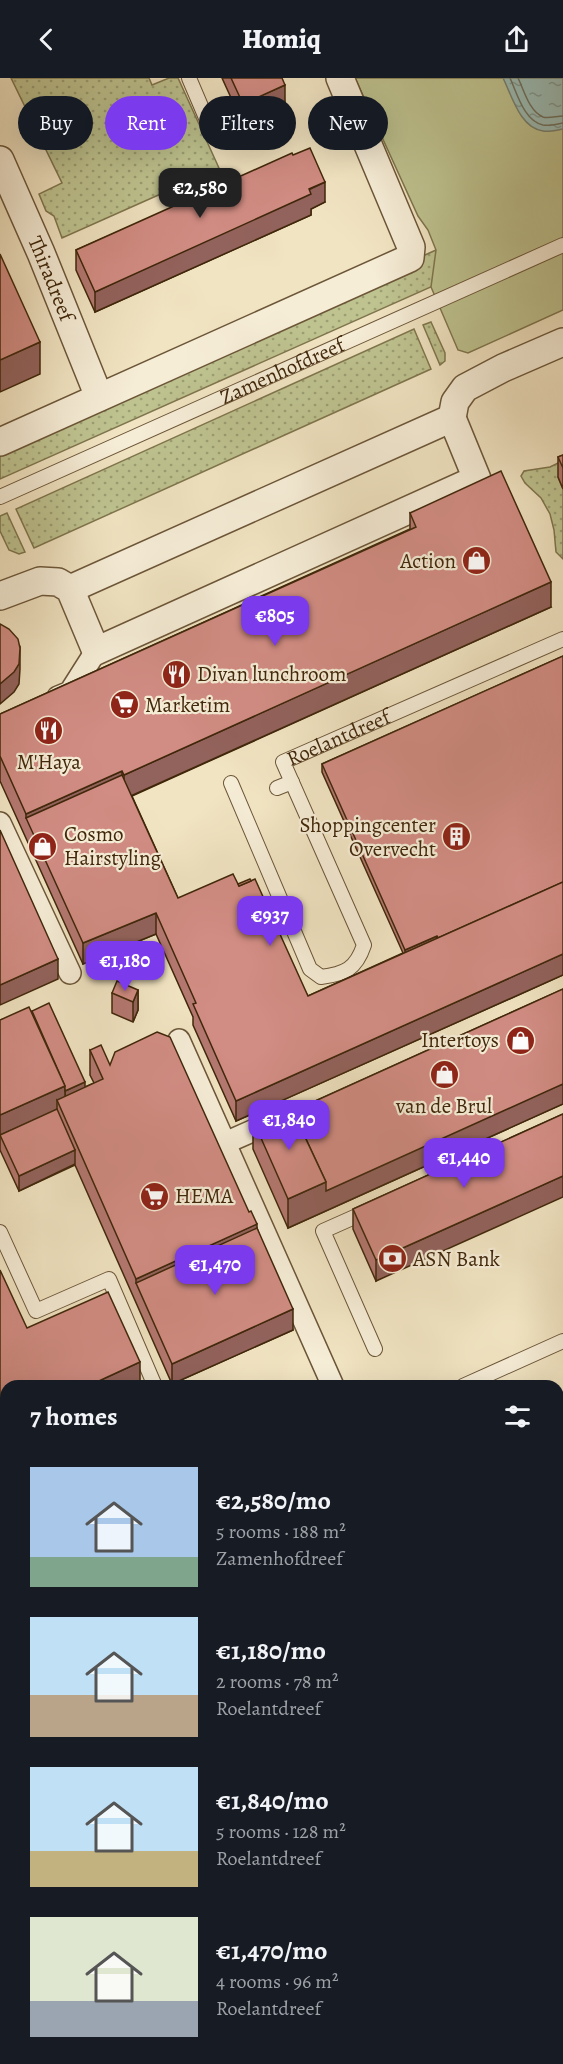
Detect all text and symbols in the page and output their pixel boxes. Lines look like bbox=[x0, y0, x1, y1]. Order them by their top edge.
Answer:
text: Homiq bbox=[242, 21, 321, 57]
icon: back bbox=[30, 23, 63, 56]
icon: share bbox=[500, 23, 533, 56]
chip: Buy bbox=[18, 96, 93, 150]
chip: Rent bbox=[105, 96, 187, 150]
chip: Filters bbox=[199, 96, 296, 150]
chip: New bbox=[308, 96, 388, 150]
pin: €2,580 bbox=[151, 168, 249, 219]
text: €2,580 bbox=[173, 174, 227, 201]
street label: Thiradreef bbox=[21, 232, 82, 328]
street label: Zamenhofdreef bbox=[215, 329, 351, 411]
shop icon: Action bbox=[461, 545, 493, 577]
place label: Action bbox=[399, 547, 456, 575]
pin: €805 bbox=[239, 596, 311, 647]
text: €805 bbox=[255, 602, 295, 629]
restaurant icon: Divan lunchroom bbox=[160, 658, 192, 690]
place label: Divan lunchroom bbox=[197, 660, 346, 688]
supermarket icon: Marketim bbox=[108, 689, 140, 721]
place label: Marketim bbox=[145, 691, 230, 719]
street label: Roelantdreef bbox=[282, 702, 397, 773]
restaurant icon: M'Haya bbox=[33, 715, 65, 747]
place label: M'Haya bbox=[17, 748, 81, 776]
place label: Shoppingcenter Overvecht bbox=[299, 811, 436, 863]
place label: Cosmo Hairstyling bbox=[64, 820, 161, 872]
building icon: Shoppingcenter Overvecht bbox=[441, 821, 473, 853]
shop icon: Cosmo Hairstyling bbox=[27, 830, 59, 862]
pin: €937 bbox=[234, 896, 306, 947]
text: €937 bbox=[251, 902, 289, 929]
pin: €1,180 bbox=[76, 941, 174, 992]
text: €1,180 bbox=[100, 947, 150, 974]
shop icon: Intertoys bbox=[504, 1024, 536, 1056]
place label: Intertoys bbox=[421, 1026, 499, 1054]
shop icon: van de Brul bbox=[428, 1059, 460, 1091]
place label: van de Brul bbox=[395, 1092, 492, 1120]
pin: €1,840 bbox=[240, 1100, 338, 1151]
text: €1,840 bbox=[262, 1106, 316, 1133]
pin: €1,440 bbox=[415, 1138, 513, 1189]
text: €1,440 bbox=[438, 1144, 490, 1171]
supermarket icon: HEMA bbox=[138, 1180, 170, 1212]
place label: HEMA bbox=[175, 1182, 234, 1210]
bank icon: ASN Bank bbox=[376, 1243, 408, 1275]
pin: €1,470 bbox=[166, 1245, 264, 1296]
place label: ASN Bank bbox=[412, 1245, 500, 1273]
text: €1,470 bbox=[189, 1251, 241, 1278]
text: 7 homes bbox=[30, 1399, 118, 1434]
icon: filters bbox=[501, 1400, 534, 1433]
text: €2,580/mo bbox=[216, 1483, 331, 1518]
icon: home bbox=[78, 1491, 150, 1563]
text: 5 rooms · 188 m² bbox=[216, 1518, 346, 1545]
text: Zamenhofdreef bbox=[216, 1545, 343, 1572]
text: €1,180/mo bbox=[216, 1633, 326, 1668]
icon: home bbox=[78, 1641, 150, 1713]
text: 2 rooms · 78 m² bbox=[216, 1668, 339, 1695]
text: Roelantdreef bbox=[216, 1695, 321, 1722]
text: €1,840/mo bbox=[216, 1783, 329, 1818]
icon: home bbox=[78, 1791, 150, 1863]
text: 5 rooms · 128 m² bbox=[216, 1818, 346, 1845]
text: Roelantdreef bbox=[216, 1845, 321, 1872]
text: €1,470/mo bbox=[216, 1933, 327, 1968]
icon: home bbox=[78, 1941, 150, 2013]
text: 4 rooms · 96 m² bbox=[216, 1968, 338, 1995]
text: Roelantdreef bbox=[216, 1995, 321, 2022]

